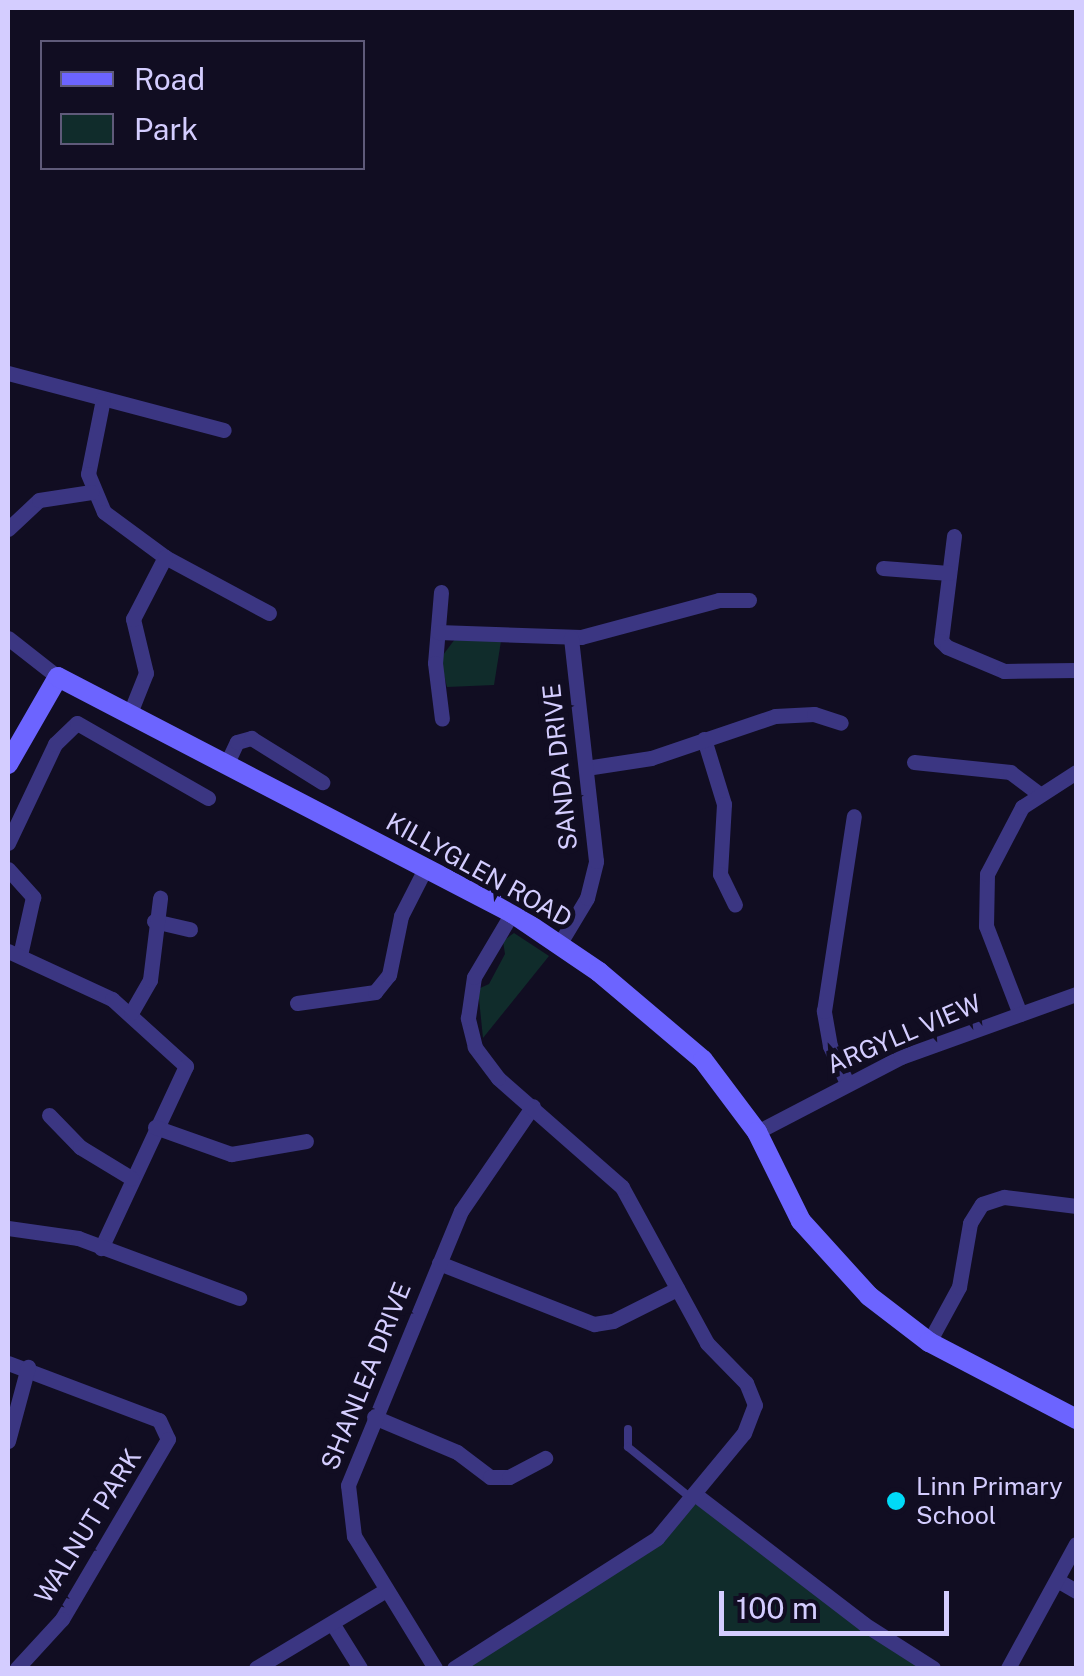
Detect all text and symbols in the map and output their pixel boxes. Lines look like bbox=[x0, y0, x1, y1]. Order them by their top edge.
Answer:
legend bbox=[40, 40, 365, 170]
text: Road bbox=[134, 61, 205, 97]
text: Park bbox=[134, 111, 198, 147]
street label: SANDA DRIVE bbox=[536, 682, 584, 852]
street label: KILLYGLEN ROAD bbox=[381, 807, 577, 933]
street label: ARGYLL VIEW bbox=[822, 988, 986, 1080]
street label: SHANLEA DRIVE bbox=[315, 1278, 417, 1474]
street label: WALNUT PARK bbox=[29, 1443, 147, 1609]
place label: Linn Primary School bbox=[916, 1472, 1063, 1531]
marker: Linn Primary School bbox=[885, 1490, 907, 1512]
scale bar bbox=[724, 1571, 954, 1633]
text: 100 m bbox=[736, 1590, 818, 1626]

